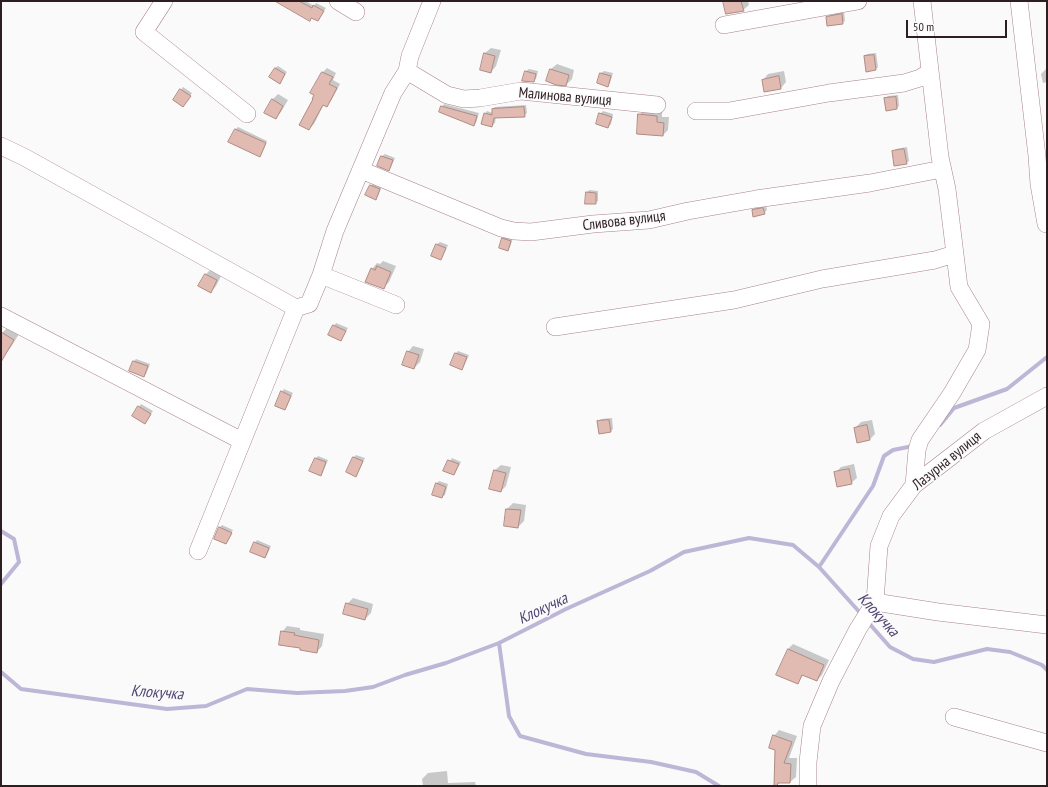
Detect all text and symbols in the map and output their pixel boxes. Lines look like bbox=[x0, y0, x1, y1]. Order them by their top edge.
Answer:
scale bar bbox=[908, 12, 1009, 38]
text: 50 m bbox=[913, 19, 934, 34]
street label: Малинова вулиця bbox=[518, 84, 612, 110]
street label: Сливова вулиця bbox=[582, 207, 666, 235]
street label: Лазурна вулиця bbox=[909, 428, 985, 494]
water label: Клокучка bbox=[515, 589, 571, 629]
water label: Клокучка bbox=[853, 589, 903, 641]
water label: Клокучка bbox=[130, 682, 184, 704]

